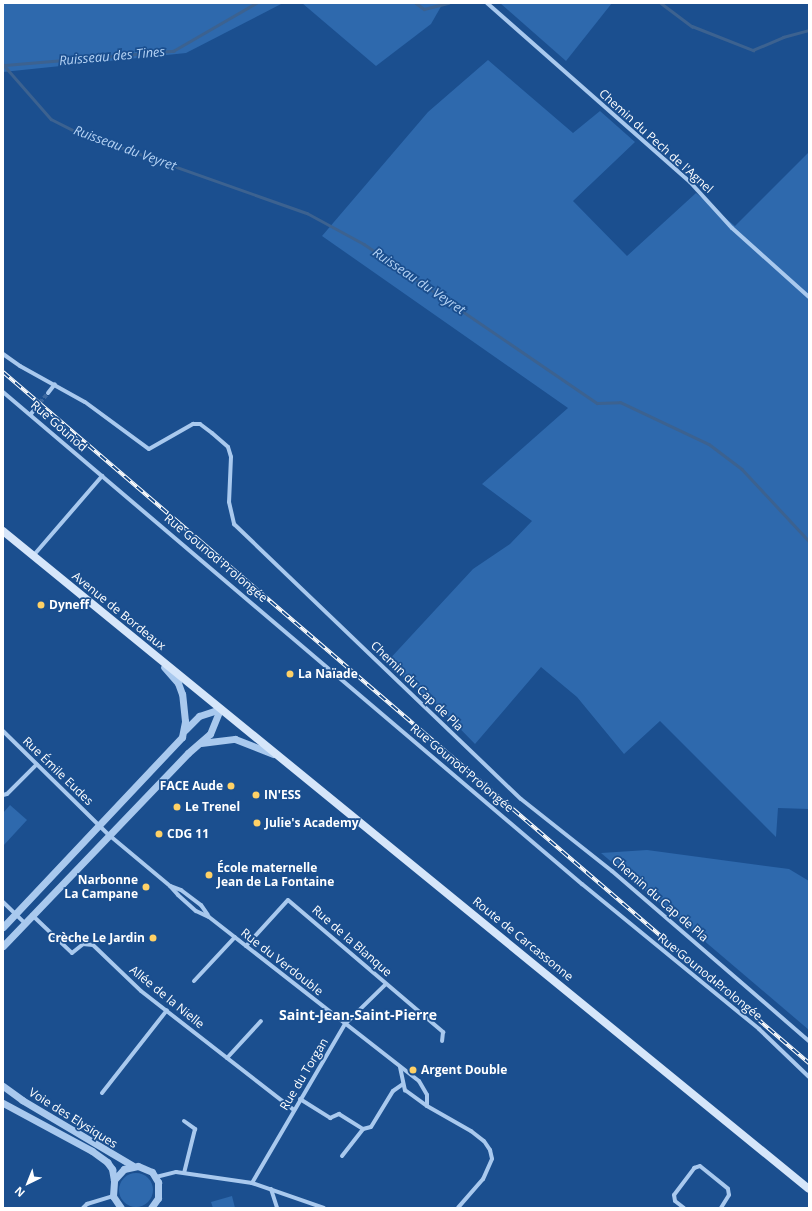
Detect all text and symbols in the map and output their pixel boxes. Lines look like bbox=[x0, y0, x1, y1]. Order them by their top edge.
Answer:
water label: Ruisseau des Tines bbox=[58, 44, 166, 68]
street label: Chemin du Pech de l'Agnel bbox=[596, 86, 716, 196]
water label: Ruisseau du Veyret bbox=[72, 122, 178, 174]
water label: Ruisseau du Veyret bbox=[370, 244, 468, 318]
street label: Rue Gounod bbox=[28, 398, 90, 454]
street label: Rue Gounod Prolongée bbox=[162, 511, 270, 605]
street label: Avenue de Bordeaux bbox=[69, 569, 169, 653]
place label: Dyneff bbox=[49, 598, 89, 612]
marker: Dyneff bbox=[36, 600, 46, 610]
street label: Chemin du Cap de Pla bbox=[368, 638, 466, 734]
place label: La Naïade bbox=[298, 667, 358, 681]
marker: La Naïade bbox=[285, 669, 295, 679]
street label: Rue Gounod Prolongée bbox=[408, 721, 516, 815]
street label: Rue Émile Eudes bbox=[20, 734, 96, 808]
place label: FACE Aude bbox=[160, 779, 223, 793]
marker: FACE Aude bbox=[226, 781, 236, 791]
place label: IN'ESS bbox=[264, 788, 301, 802]
marker: IN'ESS bbox=[251, 790, 261, 800]
place label: Le Trenel bbox=[185, 800, 240, 814]
marker: Le Trenel bbox=[172, 802, 182, 812]
place label: Julie's Academy bbox=[265, 816, 359, 830]
marker: Julie's Academy bbox=[252, 818, 262, 828]
place label: CDG 11 bbox=[167, 827, 209, 841]
marker: CDG 11 bbox=[154, 829, 164, 839]
street label: Chemin du Cap de Pla bbox=[609, 853, 711, 945]
place label: École maternelle Jean de La Fontaine bbox=[217, 861, 334, 889]
marker: École maternelle Jean de La Fontaine bbox=[204, 870, 214, 880]
place label: Narbonne La Campane bbox=[64, 873, 138, 901]
marker: Narbonne La Campane bbox=[141, 882, 151, 892]
street label: Route de Carcassonne bbox=[470, 894, 576, 984]
street label: Rue de la Blanque bbox=[309, 902, 395, 980]
street label: Rue du Verdouble bbox=[238, 925, 326, 999]
place label: Crèche Le Jardin bbox=[48, 931, 145, 945]
street label: Rue Gounod Prolongée bbox=[655, 931, 765, 1023]
marker: Crèche Le Jardin bbox=[148, 933, 158, 943]
street label: Allée de la Nielle bbox=[127, 963, 207, 1031]
district label: Saint-Jean-Saint-Pierre bbox=[279, 1007, 437, 1023]
street label: Rue du Torgan bbox=[277, 1035, 331, 1113]
place label: Argent Double bbox=[421, 1063, 507, 1077]
marker: Argent Double bbox=[408, 1065, 418, 1075]
street label: Voie des Elysiques bbox=[26, 1085, 120, 1151]
north arrow bbox=[8, 1163, 48, 1203]
text: N bbox=[11, 1184, 28, 1201]

